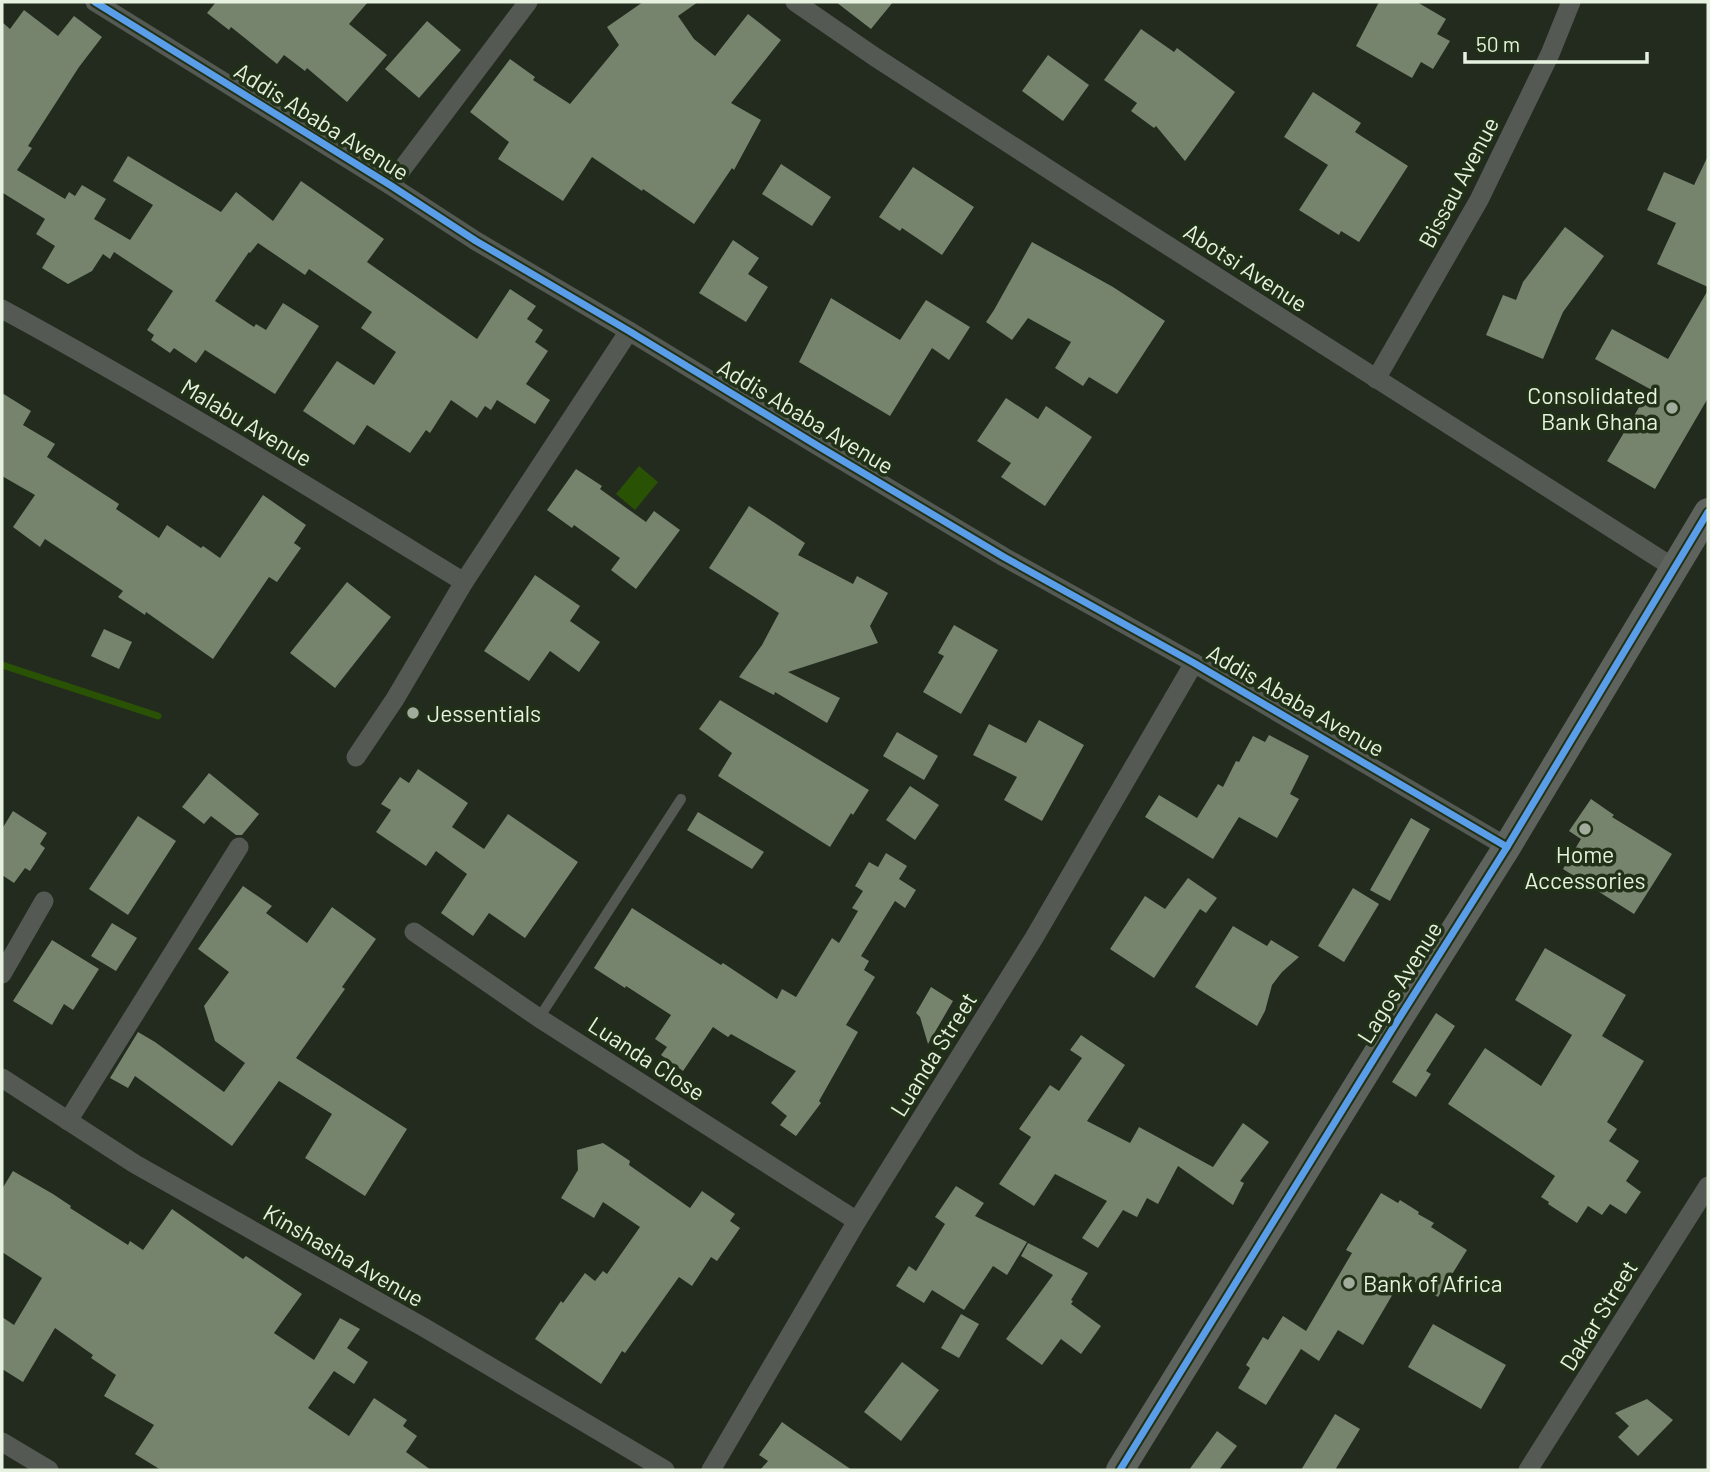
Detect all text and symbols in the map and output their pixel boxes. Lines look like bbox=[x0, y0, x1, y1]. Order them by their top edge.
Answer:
scale bar bbox=[1465, 21, 1647, 65]
text: 50 m bbox=[1476, 31, 1520, 56]
street label: Addis Ababa Avenue bbox=[230, 56, 414, 186]
street label: Bissau Avenue bbox=[1412, 112, 1504, 252]
street label: Abotsi Avenue bbox=[1179, 217, 1313, 317]
street label: Addis Ababa Avenue bbox=[713, 352, 899, 480]
street label: Malabu Avenue bbox=[176, 372, 318, 472]
place label: Consolidated Bank Ghana bbox=[1527, 381, 1658, 435]
marker: Consolidated Bank Ghana bbox=[1664, 400, 1680, 416]
street label: Addis Ababa Avenue bbox=[1202, 638, 1390, 762]
place label: Jessentials bbox=[427, 699, 541, 727]
marker: Jessentials bbox=[405, 705, 421, 721]
marker: Home Accessories bbox=[1577, 821, 1593, 837]
place label: Home Accessories bbox=[1524, 840, 1646, 894]
street label: Lagos Avenue bbox=[1350, 916, 1448, 1048]
street label: Luanda Street bbox=[884, 987, 982, 1121]
street label: Luanda Close bbox=[583, 1010, 711, 1106]
street label: Kinshasha Avenue bbox=[259, 1198, 429, 1312]
street label: Dakar Street bbox=[1553, 1255, 1643, 1375]
place label: Bank of Africa bbox=[1363, 1269, 1503, 1297]
marker: Bank of Africa bbox=[1341, 1275, 1357, 1291]

